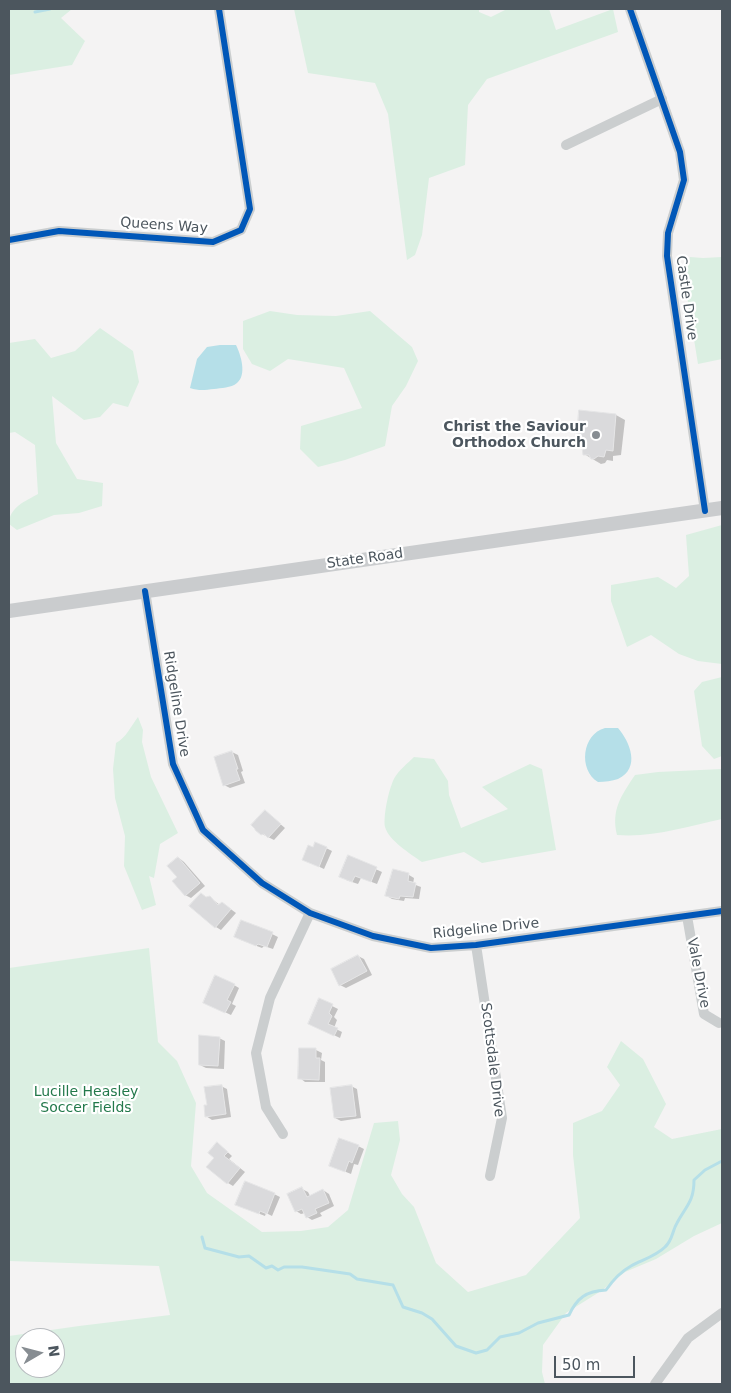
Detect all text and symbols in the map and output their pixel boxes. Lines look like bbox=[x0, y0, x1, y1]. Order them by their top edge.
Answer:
street label: Queens Way bbox=[120, 215, 208, 237]
street label: Castle Drive bbox=[672, 255, 700, 341]
place label: Christ the Saviour Orthodox Church bbox=[443, 419, 586, 452]
marker: Christ the Saviour Orthodox Church bbox=[590, 429, 602, 441]
street label: State Road bbox=[326, 545, 404, 573]
street label: Ridgeline Drive bbox=[159, 650, 193, 758]
street label: Ridgeline Drive bbox=[432, 915, 540, 943]
street label: Vale Drive bbox=[683, 936, 713, 1010]
street label: Scottsdale Drive bbox=[477, 1002, 507, 1118]
park label: Lucille Heasley Soccer Fields bbox=[34, 1084, 138, 1116]
north arrow bbox=[15, 1328, 65, 1378]
text: N bbox=[45, 1344, 63, 1358]
scale bar bbox=[556, 1346, 637, 1378]
text: 50 m bbox=[562, 1356, 600, 1374]

